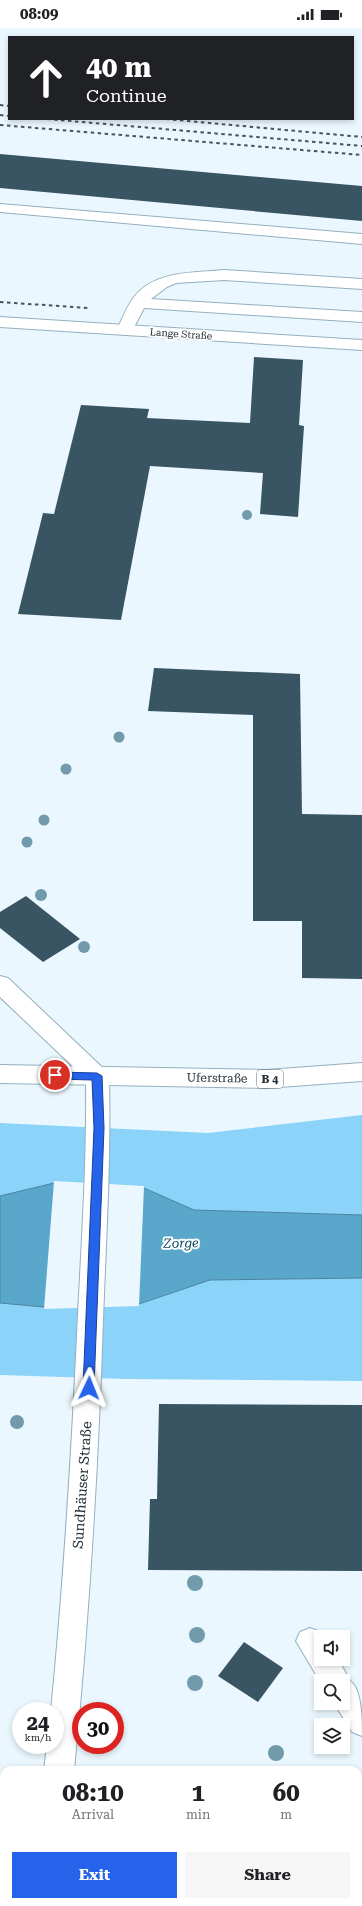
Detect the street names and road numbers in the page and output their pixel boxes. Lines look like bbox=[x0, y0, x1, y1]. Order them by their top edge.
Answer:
street label: Lange Straße bbox=[149, 326, 213, 342]
street label: Uferstraße bbox=[186, 1070, 248, 1086]
road number: B 4 bbox=[257, 1070, 283, 1088]
street label: Sundhäuser Straße bbox=[70, 1420, 94, 1549]

